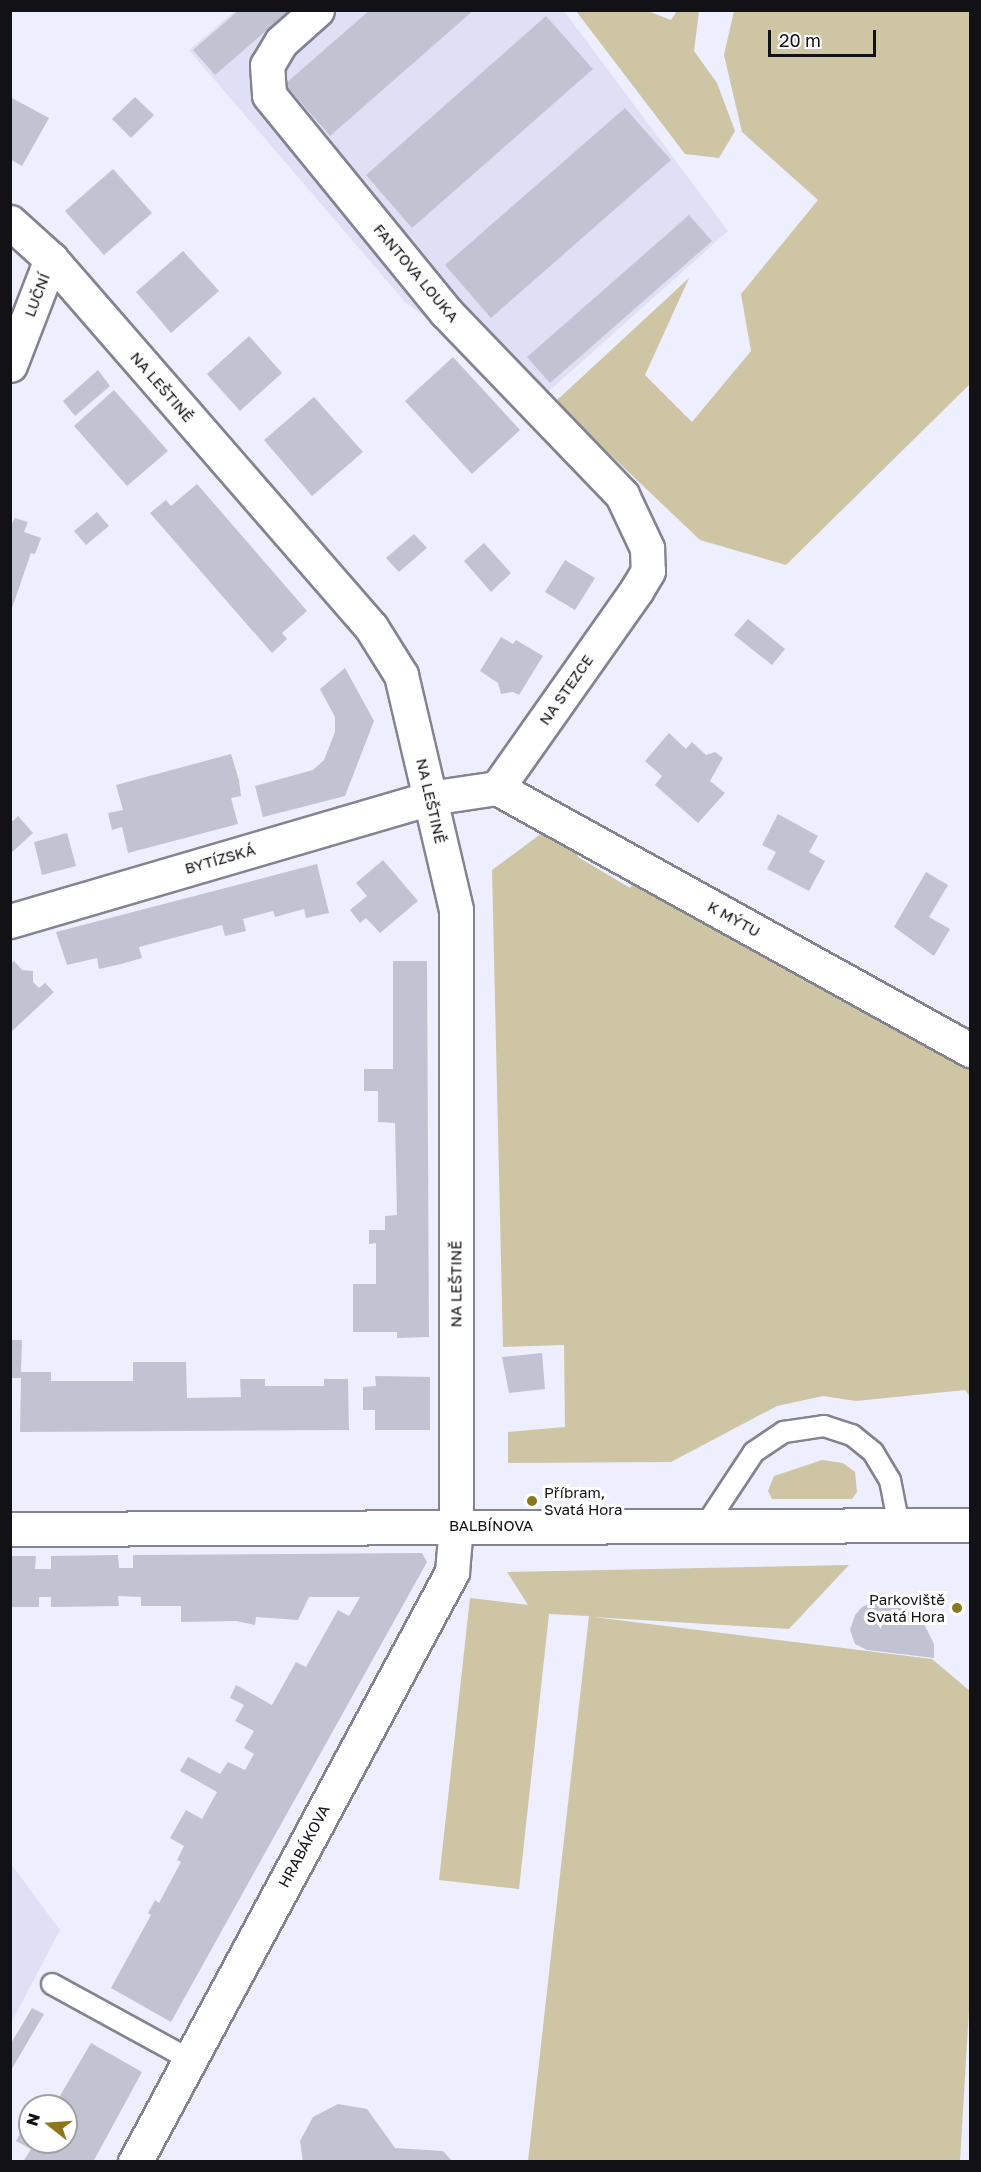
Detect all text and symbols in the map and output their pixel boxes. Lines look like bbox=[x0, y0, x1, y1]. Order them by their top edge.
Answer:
scale bar bbox=[771, 18, 879, 56]
text: 20 m bbox=[779, 29, 821, 51]
street label: FANTOVA LOUKA bbox=[370, 220, 462, 326]
street label: LUČNÍ bbox=[20, 271, 54, 319]
street label: NA LEŠTINĚ bbox=[127, 348, 197, 426]
street label: NA STEZCE bbox=[535, 652, 597, 728]
street label: NA LEŠTINĚ bbox=[412, 757, 450, 845]
street label: BYTÍZSKÁ bbox=[183, 840, 257, 878]
street label: K MÝTU bbox=[705, 897, 763, 941]
street label: NA LEŠTINĚ bbox=[447, 1241, 465, 1327]
place label: Příbram, Svatá Hora bbox=[544, 1483, 623, 1518]
marker: Příbram, Svatá Hora bbox=[525, 1494, 539, 1508]
street label: BALBÍNOVA bbox=[449, 1517, 533, 1535]
place label: Parkoviště Svatá Hora bbox=[866, 1590, 945, 1625]
marker: Parkoviště Svatá Hora bbox=[950, 1601, 964, 1615]
street label: HRABÁKOVA bbox=[275, 1802, 333, 1890]
north arrow bbox=[18, 2094, 78, 2154]
text: N bbox=[21, 2111, 44, 2128]

